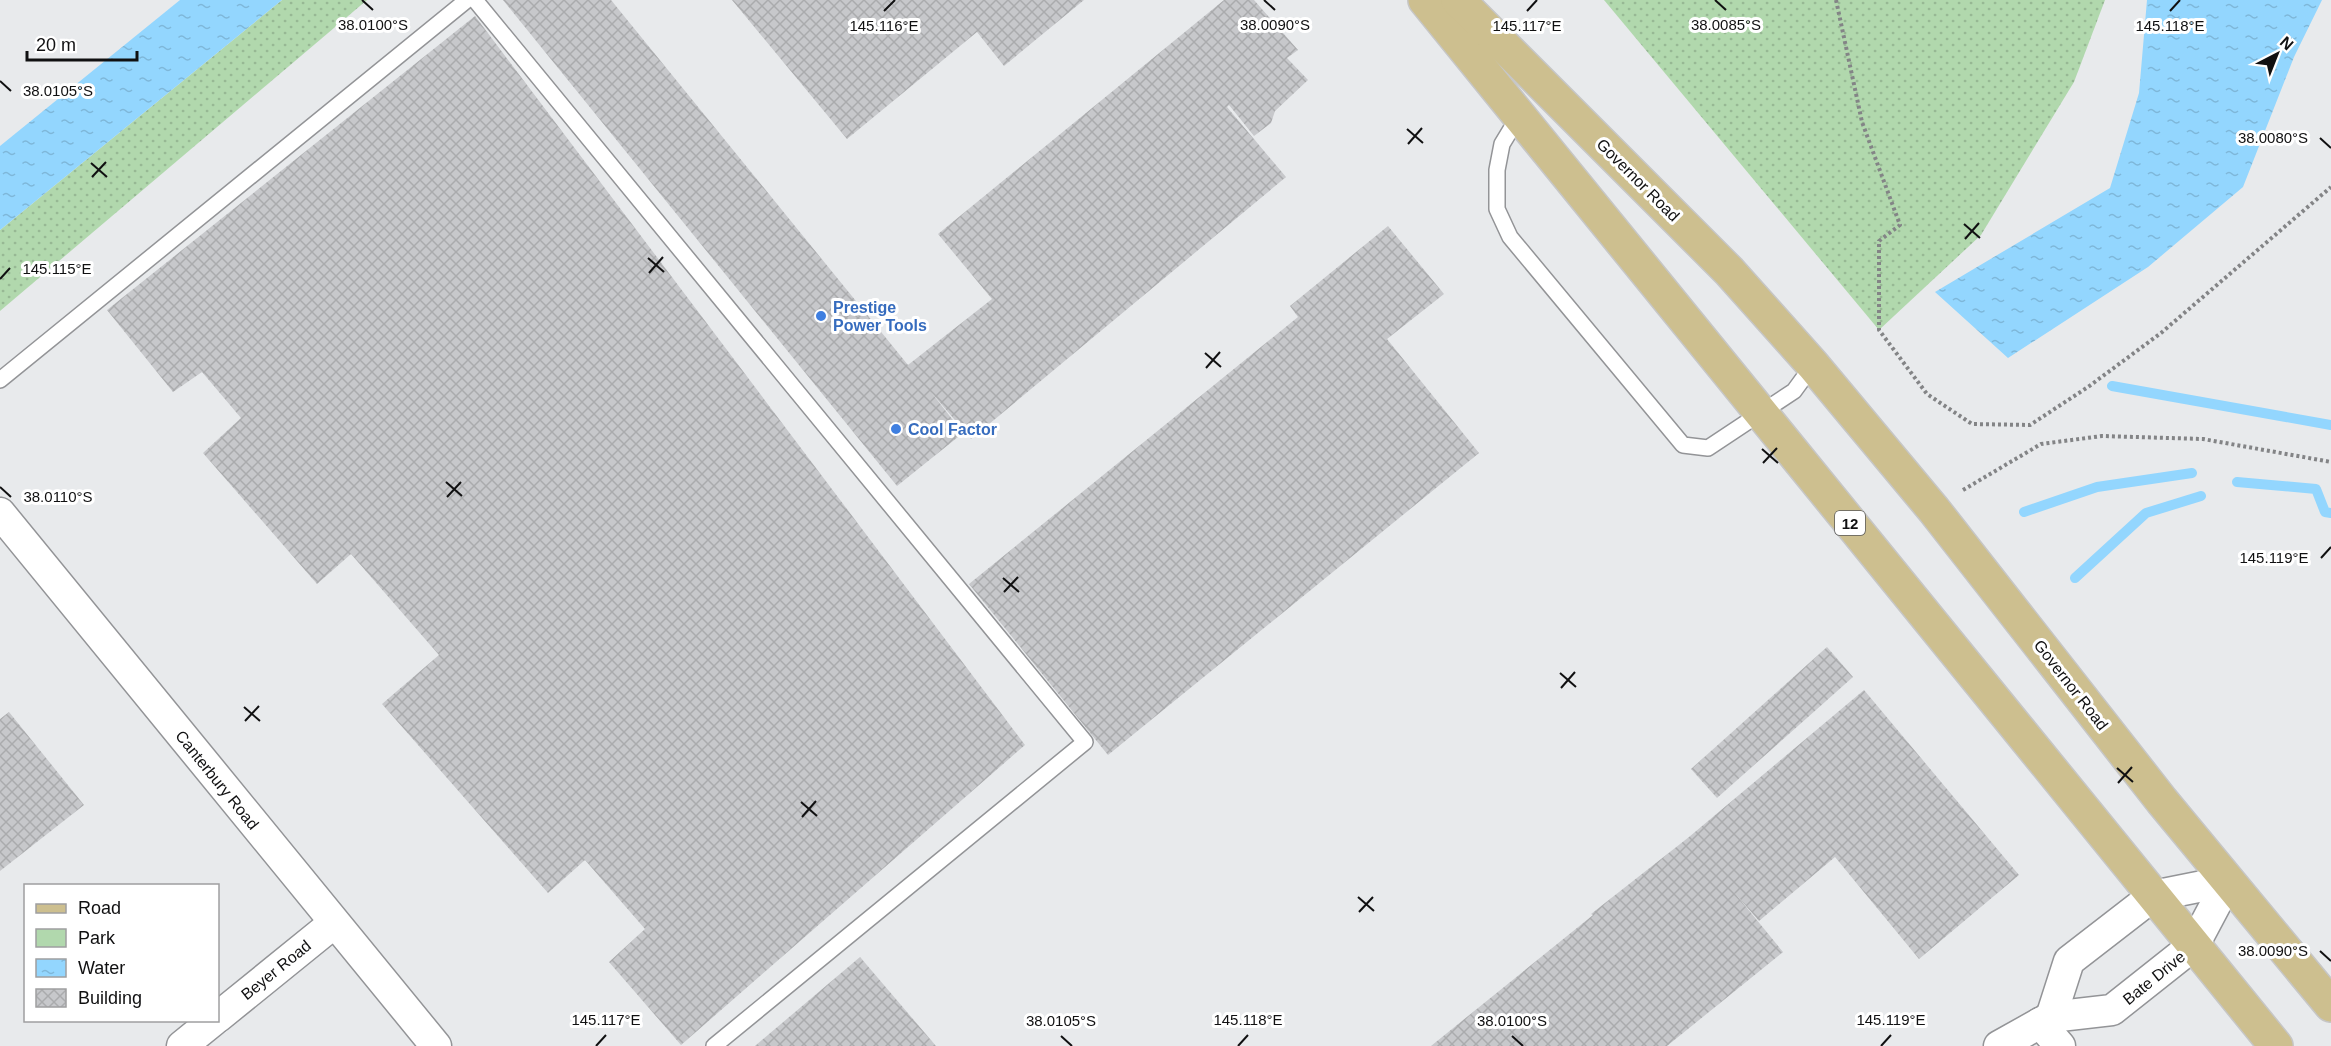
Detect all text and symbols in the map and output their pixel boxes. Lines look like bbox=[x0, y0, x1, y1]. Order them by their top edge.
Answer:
text: 38.0100°S bbox=[338, 16, 408, 33]
text: 38.0090°S bbox=[1240, 16, 1310, 33]
text: 38.0085°S bbox=[1691, 16, 1761, 33]
text: 145.116°E bbox=[849, 17, 919, 34]
text: 145.117°E bbox=[1492, 17, 1562, 34]
text: 145.118°E bbox=[2135, 17, 2205, 34]
scale bar bbox=[27, 24, 136, 62]
north arrow bbox=[2247, 24, 2307, 84]
text: N bbox=[2277, 33, 2297, 53]
text: 20 m bbox=[36, 35, 76, 55]
text: 38.0105°S bbox=[23, 82, 93, 99]
text: 38.0080°S bbox=[2238, 129, 2308, 146]
street label: Governor Road bbox=[1593, 135, 1683, 225]
text: 145.115°E bbox=[22, 260, 92, 277]
place label: Prestige Power Tools bbox=[833, 299, 927, 334]
marker: Prestige Power Tools bbox=[814, 309, 828, 323]
place label: Cool Factor bbox=[908, 421, 997, 438]
marker: Cool Factor bbox=[889, 422, 903, 436]
text: 38.0110°S bbox=[23, 488, 93, 505]
road number: 12 bbox=[1835, 511, 1865, 535]
text: 145.119°E bbox=[2239, 549, 2309, 566]
street label: Governor Road bbox=[2031, 637, 2111, 733]
street label: Canterbury Road bbox=[172, 727, 262, 833]
legend bbox=[24, 884, 219, 1022]
text: Road bbox=[78, 898, 121, 918]
text: Park bbox=[78, 928, 116, 948]
street label: Beyer Road bbox=[238, 937, 314, 1003]
text: 38.0090°S bbox=[2238, 942, 2308, 959]
street label: Bate Drive bbox=[2120, 948, 2188, 1008]
text: Water bbox=[78, 958, 125, 978]
text: Building bbox=[78, 988, 142, 1008]
text: 145.117°E bbox=[571, 1011, 641, 1028]
text: 145.118°E bbox=[1213, 1011, 1283, 1028]
text: 145.119°E bbox=[1856, 1011, 1926, 1028]
text: 38.0105°S bbox=[1026, 1012, 1096, 1029]
text: 38.0100°S bbox=[1477, 1012, 1547, 1029]

